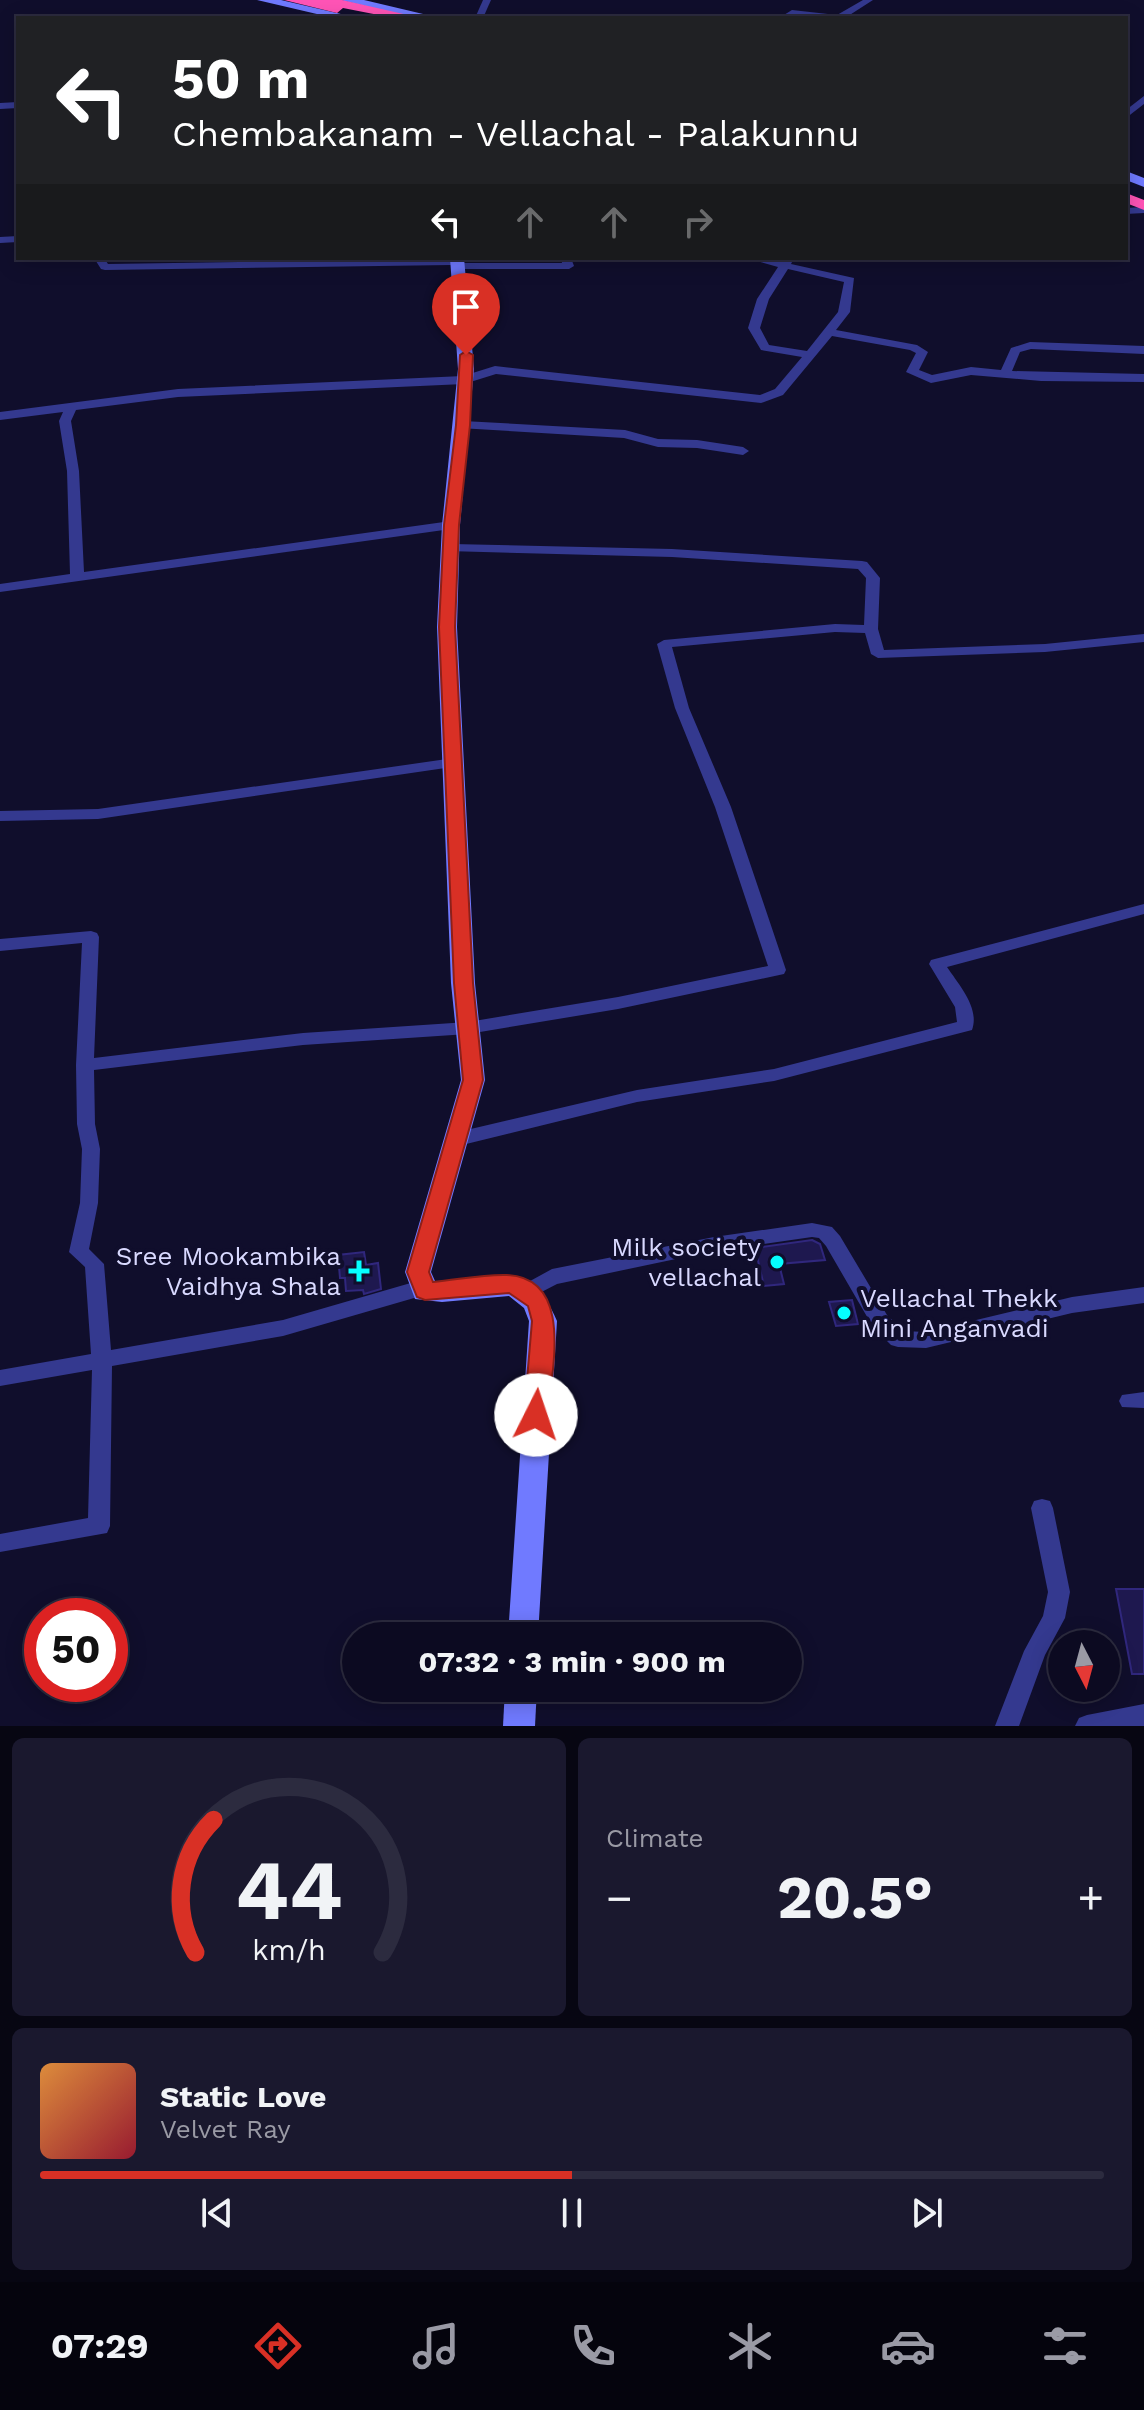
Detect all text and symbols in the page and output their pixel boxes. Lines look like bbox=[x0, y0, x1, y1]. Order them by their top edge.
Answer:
text: 50 m bbox=[172, 46, 309, 112]
icon: left bbox=[40, 48, 144, 152]
text: Chembakanam - Vellachal - Palakunnu bbox=[172, 113, 860, 155]
icon: left bbox=[424, 200, 468, 244]
icon: ahead bbox=[508, 200, 552, 244]
icon: ahead bbox=[592, 200, 636, 244]
icon: right bbox=[676, 200, 720, 244]
pin bbox=[432, 273, 500, 355]
icon: arrive bbox=[444, 285, 488, 329]
place label: Milk society vellachal bbox=[611, 1232, 762, 1292]
place label: Sree Mookambika Vaidhya Shala bbox=[116, 1241, 341, 1301]
marker: Milk society vellachal bbox=[768, 1253, 786, 1271]
marker: Sree Mookambika Vaidhya Shala bbox=[348, 1260, 370, 1282]
place label: Vellachal Thekk Mini Anganvadi bbox=[860, 1283, 1058, 1343]
marker: Vellachal Thekk Mini Anganvadi bbox=[835, 1304, 853, 1322]
position arrow bbox=[494, 1373, 578, 1457]
speed limit sign: 50 bbox=[24, 1598, 128, 1702]
north arrow bbox=[1048, 1630, 1120, 1702]
map controls bbox=[1048, 1630, 1120, 1702]
text: 07:32 · 3 min · 900 m bbox=[418, 1644, 726, 1679]
text: Climate bbox=[606, 1823, 704, 1853]
text: 44 bbox=[235, 1842, 343, 1939]
text: 20.5° bbox=[777, 1862, 933, 1933]
text: − bbox=[606, 1872, 633, 1924]
text: + bbox=[1077, 1872, 1104, 1924]
text: km/h bbox=[252, 1933, 326, 1967]
text: Static Love bbox=[160, 2079, 326, 2114]
text: Velvet Ray bbox=[160, 2114, 291, 2144]
icon: previous bbox=[195, 2191, 239, 2235]
icon: pause bbox=[550, 2191, 594, 2235]
icon: next bbox=[905, 2191, 949, 2235]
icon: directions bbox=[250, 2318, 306, 2374]
icon: music bbox=[408, 2318, 464, 2374]
icon: phone bbox=[565, 2318, 621, 2374]
icon: climate bbox=[722, 2318, 778, 2374]
icon: car bbox=[880, 2318, 936, 2374]
icon: filters bbox=[1037, 2318, 1093, 2374]
text: 07:29 bbox=[51, 2325, 149, 2367]

